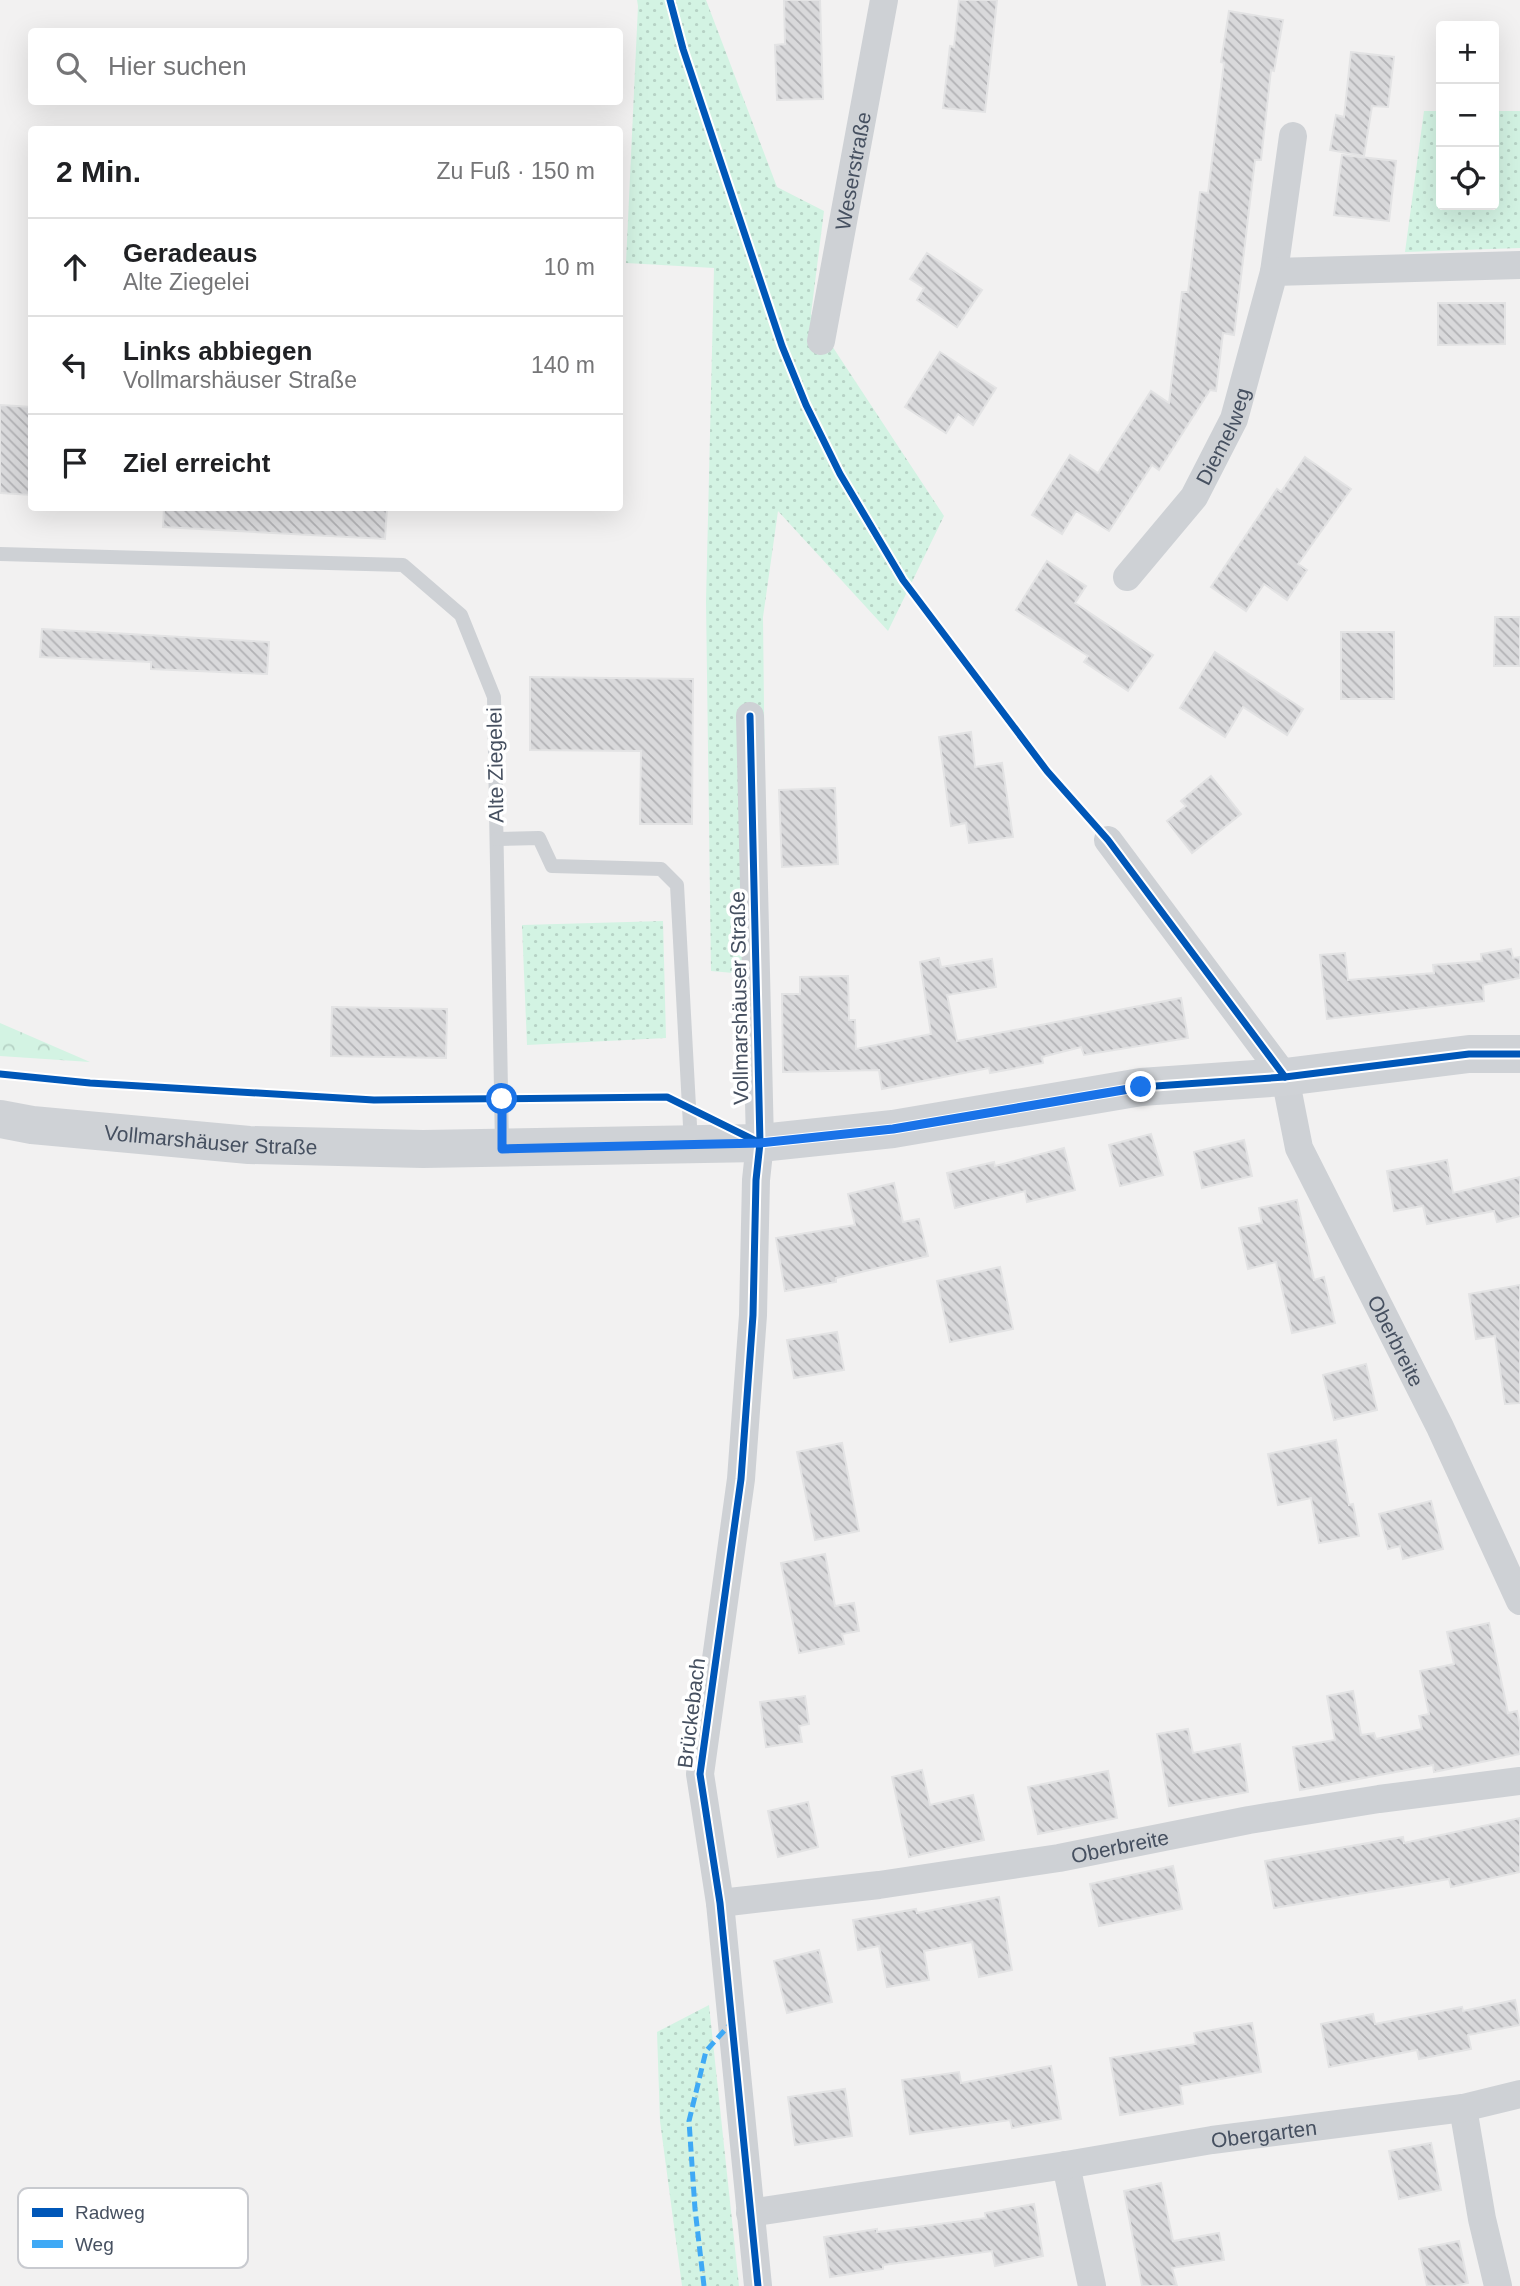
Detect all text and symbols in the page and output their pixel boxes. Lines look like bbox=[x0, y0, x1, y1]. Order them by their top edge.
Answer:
map controls bbox=[1436, 21, 1499, 210]
button: + bbox=[1436, 21, 1499, 84]
search box bbox=[28, 28, 623, 105]
icon: search bbox=[52, 48, 90, 86]
text: Hier suchen bbox=[108, 51, 247, 81]
button: − bbox=[1436, 84, 1499, 147]
street label: Weserstraße bbox=[830, 110, 875, 232]
button: locate bbox=[1436, 147, 1499, 210]
text: 2 Min. bbox=[56, 155, 141, 188]
text: Zu Fuß · 150 m bbox=[437, 158, 595, 184]
text: Geradeaus bbox=[123, 238, 257, 268]
icon: ahead bbox=[56, 248, 94, 286]
text: 10 m bbox=[544, 254, 595, 280]
text: Alte Ziegelei bbox=[123, 269, 250, 295]
text: Links abbiegen bbox=[123, 336, 312, 366]
icon: left bbox=[56, 346, 94, 384]
text: 140 m bbox=[531, 352, 595, 378]
text: Vollmarshäuser Straße bbox=[123, 367, 357, 393]
street label: Diemelweg bbox=[1191, 385, 1253, 488]
icon: arrive bbox=[56, 444, 94, 482]
text: Ziel erreicht bbox=[123, 448, 270, 478]
street label: Alte Ziegelei bbox=[482, 707, 508, 823]
street label: Vollmarshäuser Straße bbox=[726, 891, 752, 1105]
route end bbox=[1125, 1071, 1156, 1102]
route start bbox=[486, 1083, 517, 1114]
street label: Vollmarshäuser Straße bbox=[103, 1120, 318, 1158]
street label: Oberbreite bbox=[1364, 1291, 1429, 1390]
street label: Brückebach bbox=[673, 1657, 709, 1769]
street label: Oberbreite bbox=[1069, 1825, 1171, 1867]
street label: Obergarten bbox=[1210, 2115, 1318, 2152]
legend bbox=[18, 2188, 248, 2268]
text: Radweg bbox=[75, 2202, 145, 2223]
text: Weg bbox=[75, 2234, 114, 2255]

